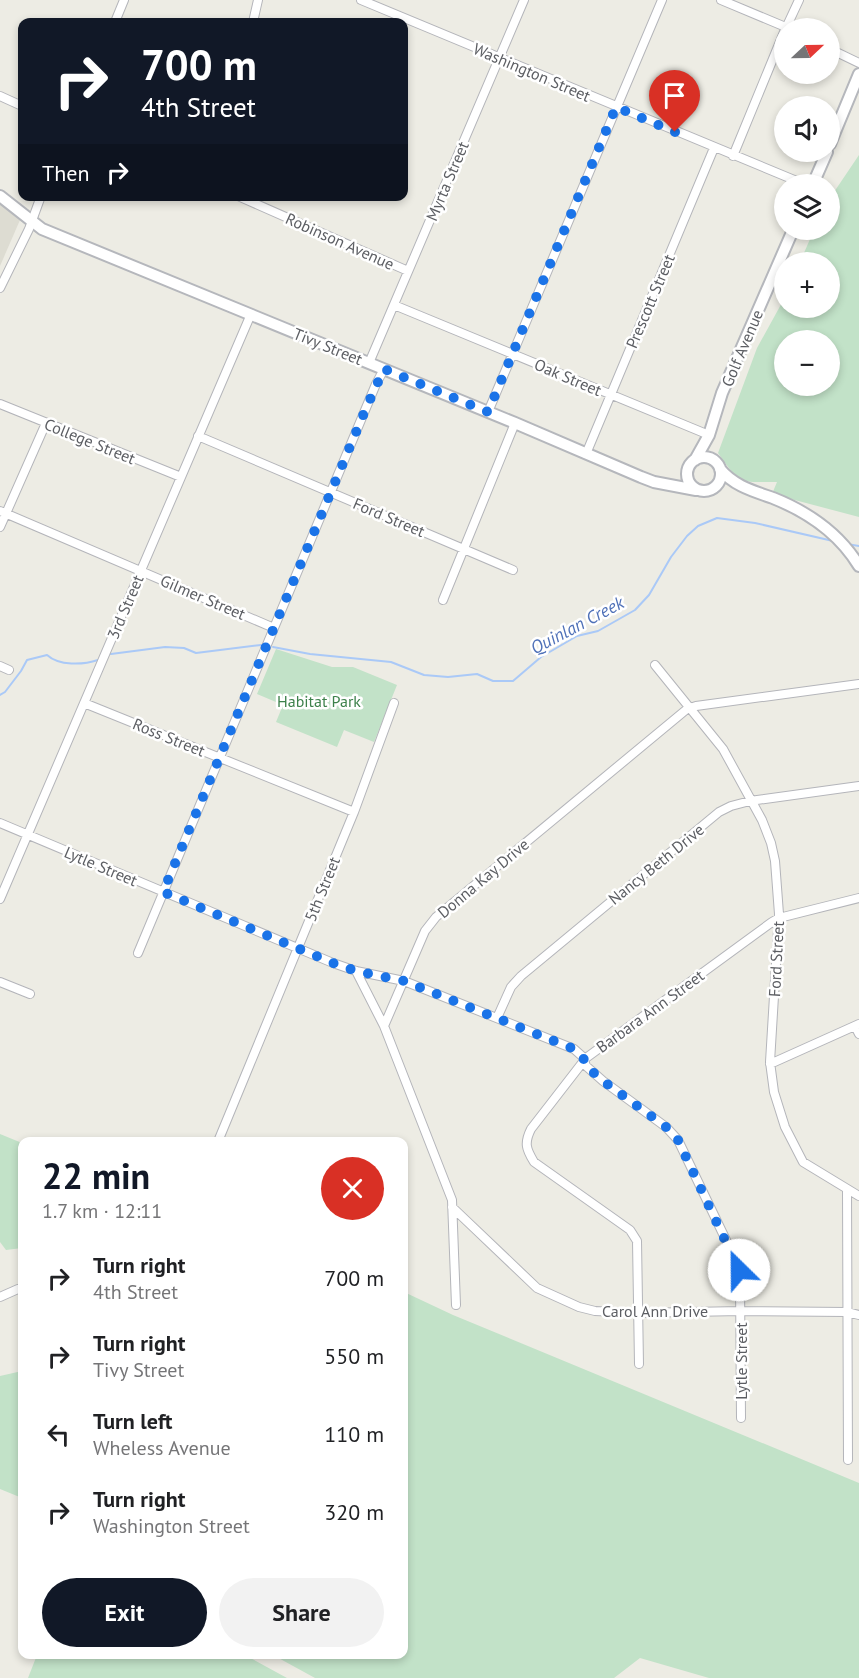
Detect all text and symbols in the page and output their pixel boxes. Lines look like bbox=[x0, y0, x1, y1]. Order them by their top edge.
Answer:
north arrow bbox=[774, 18, 840, 84]
map controls bbox=[774, 18, 840, 396]
text: 700 m bbox=[141, 37, 257, 92]
street label: Washington Street bbox=[470, 38, 594, 106]
icon: right bbox=[42, 42, 120, 120]
pin bbox=[649, 70, 700, 132]
icon: arrive bbox=[658, 79, 691, 112]
text: 4th Street bbox=[141, 90, 256, 124]
button: sound bbox=[774, 96, 840, 162]
street label: Myrta Street bbox=[421, 138, 473, 224]
icon: right bbox=[101, 156, 134, 189]
text: Then bbox=[42, 159, 89, 187]
button: layers bbox=[774, 174, 840, 240]
street label: Robinson Avenue bbox=[283, 208, 397, 274]
street label: Prescott Street bbox=[621, 250, 679, 351]
button: + bbox=[774, 252, 840, 318]
street label: Golf Avenue bbox=[717, 306, 767, 390]
street label: Tivy Street bbox=[290, 323, 366, 369]
button: − bbox=[774, 330, 840, 396]
street label: Oak Street bbox=[531, 354, 605, 400]
street label: College Street bbox=[42, 414, 139, 469]
street label: Ford Street bbox=[350, 493, 428, 541]
street label: Gilmer Street bbox=[157, 570, 249, 624]
street label: 3rd Street bbox=[103, 571, 148, 642]
water label: Quinlan Creek bbox=[526, 590, 629, 659]
park label: Habitat Park bbox=[277, 691, 361, 711]
street label: Ross Street bbox=[130, 714, 208, 761]
street label: Nancy Beth Drive bbox=[604, 819, 708, 909]
street label: Donna Kay Drive bbox=[433, 834, 533, 922]
street label: Lytle Street bbox=[61, 842, 141, 891]
street label: 5th Street bbox=[300, 853, 344, 924]
street label: Ford Street bbox=[764, 920, 788, 997]
street label: Barbara Ann Street bbox=[592, 965, 708, 1057]
text: 22 min bbox=[42, 1152, 150, 1199]
button: close bbox=[321, 1157, 384, 1220]
text: 1.7 km · 12:11 bbox=[42, 1198, 162, 1224]
position arrow bbox=[707, 1238, 771, 1302]
text: Turn right bbox=[93, 1251, 185, 1279]
icon: right bbox=[42, 1262, 75, 1295]
text: 700 m bbox=[324, 1264, 384, 1292]
text: 4th Street bbox=[93, 1279, 178, 1305]
street label: Carol Ann Drive bbox=[602, 1301, 708, 1321]
street label: Lytle Street bbox=[731, 1322, 751, 1400]
text: Turn right bbox=[93, 1329, 185, 1357]
icon: right bbox=[42, 1340, 75, 1373]
text: 550 m bbox=[324, 1342, 384, 1370]
text: Tivy Street bbox=[93, 1357, 184, 1383]
text: Turn left bbox=[93, 1407, 173, 1435]
icon: left bbox=[42, 1418, 75, 1451]
text: 110 m bbox=[324, 1420, 384, 1448]
text: Wheless Avenue bbox=[93, 1435, 231, 1461]
text: Turn right bbox=[93, 1485, 185, 1513]
icon: right bbox=[42, 1496, 75, 1529]
text: 320 m bbox=[324, 1498, 384, 1526]
text: Washington Street bbox=[93, 1513, 250, 1539]
button: Exit bbox=[42, 1578, 207, 1647]
button: Share bbox=[219, 1578, 384, 1647]

